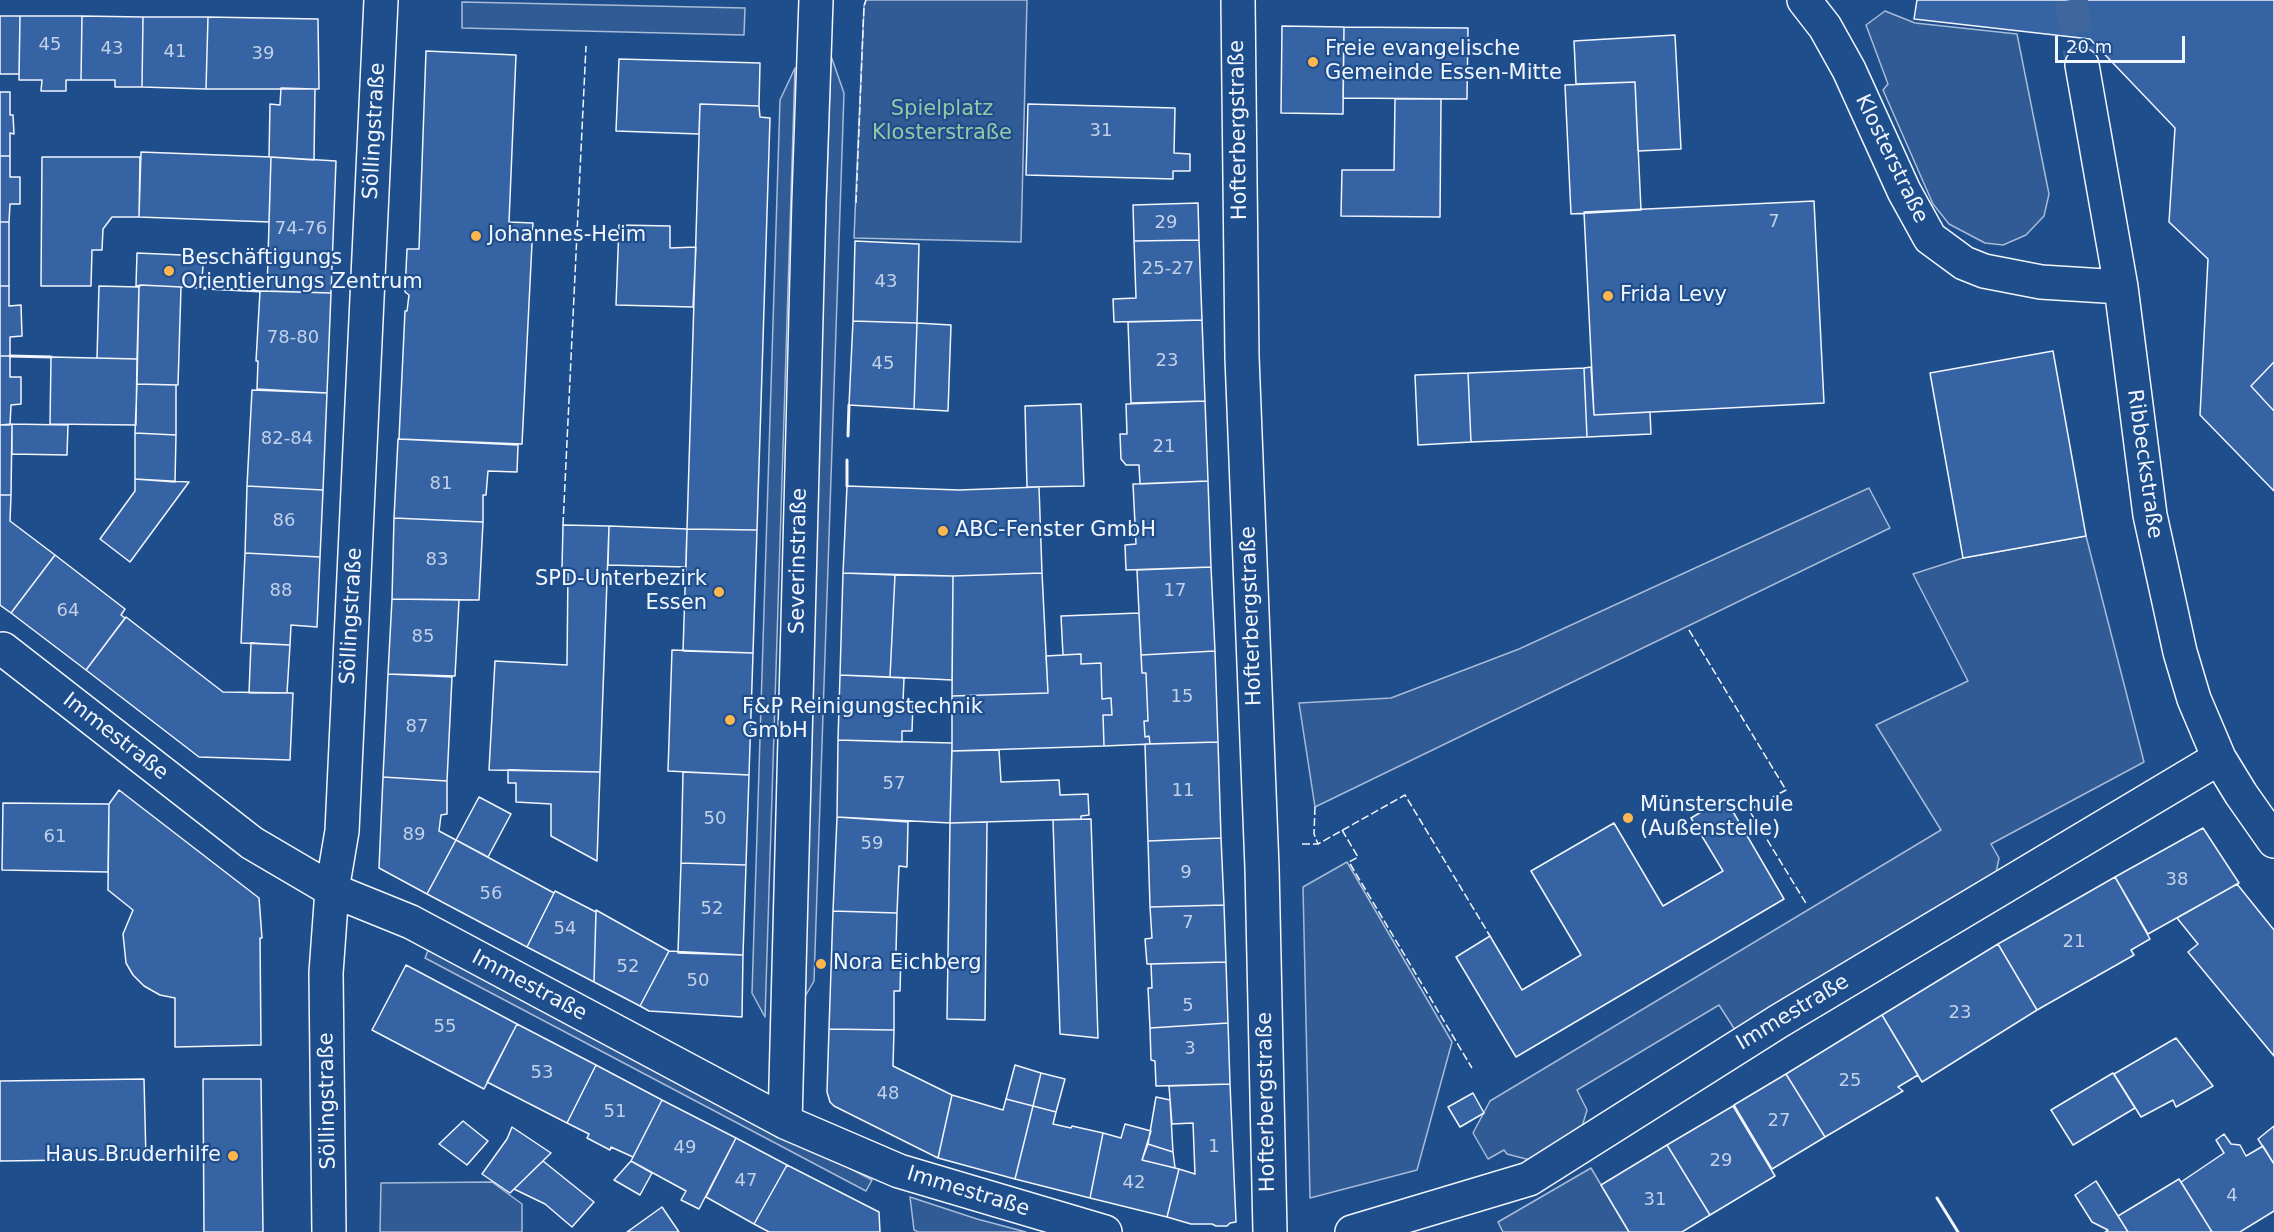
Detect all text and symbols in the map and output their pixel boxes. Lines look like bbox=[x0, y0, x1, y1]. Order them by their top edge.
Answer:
scale bar bbox=[2058, 24, 2188, 62]
house number: 45 bbox=[39, 34, 61, 56]
text: 20 m bbox=[2066, 36, 2112, 57]
place label: Freie evangelische Gemeinde Essen-Mitte bbox=[1325, 37, 1562, 87]
house number: 43 bbox=[101, 38, 123, 60]
street label: Hofterbergstraße bbox=[1225, 40, 1253, 220]
house number: 41 bbox=[164, 41, 186, 63]
house number: 39 bbox=[252, 43, 274, 65]
marker: Freie evangelische Gemeinde Essen-Mitte bbox=[1306, 55, 1320, 69]
street label: Söllingstraße bbox=[359, 62, 391, 200]
street label: Klosterstraße bbox=[1849, 91, 1933, 227]
park label: Spielplatz Klosterstraße bbox=[872, 97, 1012, 147]
house number: 31 bbox=[1090, 120, 1112, 142]
house number: 7 bbox=[1768, 211, 1780, 233]
house number: 29 bbox=[1155, 212, 1177, 234]
house number: 74-76 bbox=[275, 218, 327, 240]
place label: Johannes-Heim bbox=[488, 223, 646, 249]
marker: Johannes-Heim bbox=[469, 229, 483, 243]
place label: Beschäftigungs Orientierungs Zentrum bbox=[181, 246, 423, 296]
house number: 25-27 bbox=[1142, 258, 1194, 280]
marker: Beschäftigungs Orientierungs Zentrum bbox=[162, 264, 176, 278]
house number: 43 bbox=[875, 271, 897, 293]
place label: Frida Levy bbox=[1620, 283, 1727, 309]
marker: Frida Levy bbox=[1601, 289, 1615, 303]
house number: 78-80 bbox=[267, 327, 319, 349]
house number: 23 bbox=[1156, 350, 1178, 372]
house number: 45 bbox=[872, 353, 894, 375]
street label: Ribbeckstraße bbox=[2121, 388, 2167, 540]
house number: 82-84 bbox=[261, 428, 313, 450]
house number: 21 bbox=[1153, 436, 1175, 458]
house number: 81 bbox=[430, 473, 452, 495]
street label: Severinstraße bbox=[785, 488, 813, 634]
house number: 86 bbox=[273, 510, 295, 532]
place label: ABC-Fenster GmbH bbox=[955, 518, 1156, 544]
marker: ABC-Fenster GmbH bbox=[936, 524, 950, 538]
street label: Hofterbergstraße bbox=[1236, 526, 1268, 706]
street label: Söllingstraße bbox=[336, 547, 368, 685]
house number: 83 bbox=[426, 549, 448, 571]
place label: SPD-Unterbezirk Essen bbox=[535, 567, 707, 617]
house number: 88 bbox=[270, 580, 292, 602]
house number: 17 bbox=[1164, 580, 1186, 602]
marker: SPD-Unterbezirk Essen bbox=[712, 585, 726, 599]
house number: 64 bbox=[57, 600, 79, 622]
house number: 85 bbox=[412, 626, 434, 648]
house number: 15 bbox=[1171, 686, 1193, 708]
street label: Immestraße bbox=[57, 688, 173, 786]
place label: F&P Reinigungstechnik GmbH bbox=[742, 695, 983, 745]
marker: F&P Reinigungstechnik GmbH bbox=[723, 713, 737, 727]
house number: 87 bbox=[406, 716, 428, 738]
house number: 57 bbox=[883, 773, 905, 795]
house number: 11 bbox=[1172, 780, 1194, 802]
place label: Münsterschule (Außenstelle) bbox=[1640, 793, 1793, 843]
house number: 50 bbox=[704, 808, 726, 830]
marker: Münsterschule (Außenstelle) bbox=[1621, 811, 1635, 825]
house number: 89 bbox=[403, 824, 425, 846]
house number: 61 bbox=[44, 826, 66, 848]
house number: 59 bbox=[861, 833, 883, 855]
house number: 9 bbox=[1180, 862, 1192, 884]
house number: 38 bbox=[2166, 869, 2188, 891]
house number: 56 bbox=[480, 883, 502, 905]
house number: 52 bbox=[701, 898, 723, 920]
house number: 7 bbox=[1182, 912, 1194, 934]
house number: 54 bbox=[554, 918, 576, 940]
house number: 21 bbox=[2063, 931, 2085, 953]
street label: Immestraße bbox=[467, 945, 591, 1027]
place label: Nora Eichberg bbox=[833, 951, 982, 977]
house number: 52 bbox=[617, 956, 639, 978]
marker: Nora Eichberg bbox=[814, 957, 828, 971]
house number: 50 bbox=[687, 970, 709, 992]
street label: Immestraße bbox=[1732, 970, 1854, 1056]
house number: 5 bbox=[1182, 995, 1194, 1017]
house number: 23 bbox=[1949, 1002, 1971, 1024]
street label: Hofterbergstraße bbox=[1253, 1012, 1281, 1192]
house number: 55 bbox=[434, 1016, 456, 1038]
street label: Söllingstraße bbox=[314, 1032, 342, 1170]
house number: 3 bbox=[1184, 1038, 1196, 1060]
house number: 53 bbox=[531, 1062, 553, 1084]
house number: 25 bbox=[1839, 1070, 1861, 1092]
house number: 48 bbox=[877, 1083, 899, 1105]
house number: 51 bbox=[604, 1101, 626, 1123]
house number: 27 bbox=[1768, 1110, 1790, 1132]
house number: 1 bbox=[1208, 1136, 1220, 1158]
house number: 49 bbox=[674, 1137, 696, 1159]
place label: Haus Bruderhilfe bbox=[45, 1143, 221, 1169]
marker: Haus Bruderhilfe bbox=[226, 1149, 240, 1163]
house number: 29 bbox=[1710, 1150, 1732, 1172]
street label: Immestraße bbox=[904, 1161, 1032, 1223]
house number: 47 bbox=[735, 1170, 757, 1192]
house number: 42 bbox=[1123, 1172, 1145, 1194]
house number: 4 bbox=[2226, 1185, 2238, 1207]
house number: 31 bbox=[1644, 1189, 1666, 1211]

